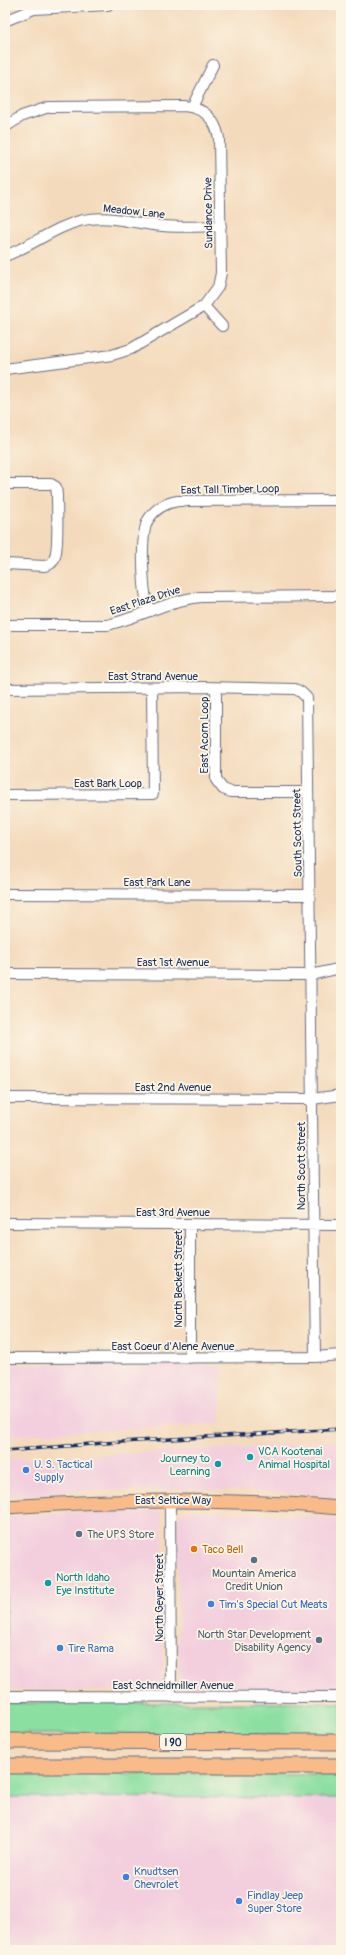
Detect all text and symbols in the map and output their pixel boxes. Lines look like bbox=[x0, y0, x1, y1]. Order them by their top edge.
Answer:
street label: Sundance Drive bbox=[201, 177, 216, 249]
street label: Meadow Lane bbox=[103, 202, 166, 221]
street label: East Tall Timber Loop bbox=[181, 482, 280, 497]
street label: East Plaza Drive bbox=[108, 583, 182, 618]
street label: East Strand Avenue bbox=[108, 670, 199, 683]
street label: East Acorn Loop bbox=[198, 696, 211, 774]
street label: East Bark Loop bbox=[74, 777, 142, 790]
street label: South Scott Street bbox=[290, 788, 305, 878]
street label: East Park Lane bbox=[124, 876, 191, 889]
street label: East 1st Avenue bbox=[137, 956, 210, 969]
street label: East 2nd Avenue bbox=[135, 1081, 212, 1094]
street label: North Scott Street bbox=[295, 1121, 308, 1210]
street label: East 3rd Avenue bbox=[136, 1206, 211, 1219]
street label: North Beckett Street bbox=[172, 1230, 185, 1328]
street label: East Coeur d'Alene Avenue bbox=[112, 1340, 235, 1353]
place label: VCA Kootenai Animal Hospital bbox=[258, 1445, 330, 1471]
place label: Journey to Learning bbox=[160, 1452, 210, 1478]
marker: VCA Kootenai Animal Hospital bbox=[245, 1452, 255, 1462]
place label: U. S. Tactical Supply bbox=[34, 1458, 93, 1484]
marker: Journey to Learning bbox=[213, 1459, 223, 1469]
marker: U. S. Tactical Supply bbox=[21, 1465, 31, 1475]
street label: East Seltice Way bbox=[135, 1494, 211, 1507]
place label: The UPS Store bbox=[87, 1528, 155, 1541]
marker: The UPS Store bbox=[74, 1529, 84, 1539]
place label: Taco Bell bbox=[202, 1543, 243, 1556]
marker: Taco Bell bbox=[189, 1544, 199, 1554]
street label: North Geyer Street bbox=[153, 1553, 166, 1642]
marker: Mountain America Credit Union bbox=[249, 1555, 259, 1565]
place label: Mountain America Credit Union bbox=[212, 1567, 296, 1593]
place label: North Idaho Eye Institute bbox=[56, 1571, 115, 1597]
marker: North Idaho Eye Institute bbox=[43, 1578, 53, 1588]
place label: Tim's Special Cut Meats bbox=[219, 1598, 327, 1611]
marker: Tim's Special Cut Meats bbox=[206, 1599, 216, 1609]
place label: North Star Development Disability Agency bbox=[197, 1628, 312, 1654]
marker: North Star Development Disability Agency bbox=[314, 1635, 324, 1645]
place label: Tire Rama bbox=[68, 1642, 114, 1655]
marker: Tire Rama bbox=[55, 1643, 65, 1653]
street label: East Schneidmiller Avenue bbox=[112, 1679, 234, 1692]
road number: I 90 bbox=[160, 1734, 186, 1750]
place label: Knudtsen Chevrolet bbox=[134, 1865, 179, 1891]
marker: Knudtsen Chevrolet bbox=[121, 1872, 131, 1882]
place label: Findlay Jeep Super Store bbox=[247, 1889, 303, 1915]
marker: Findlay Jeep Super Store bbox=[234, 1896, 244, 1906]

